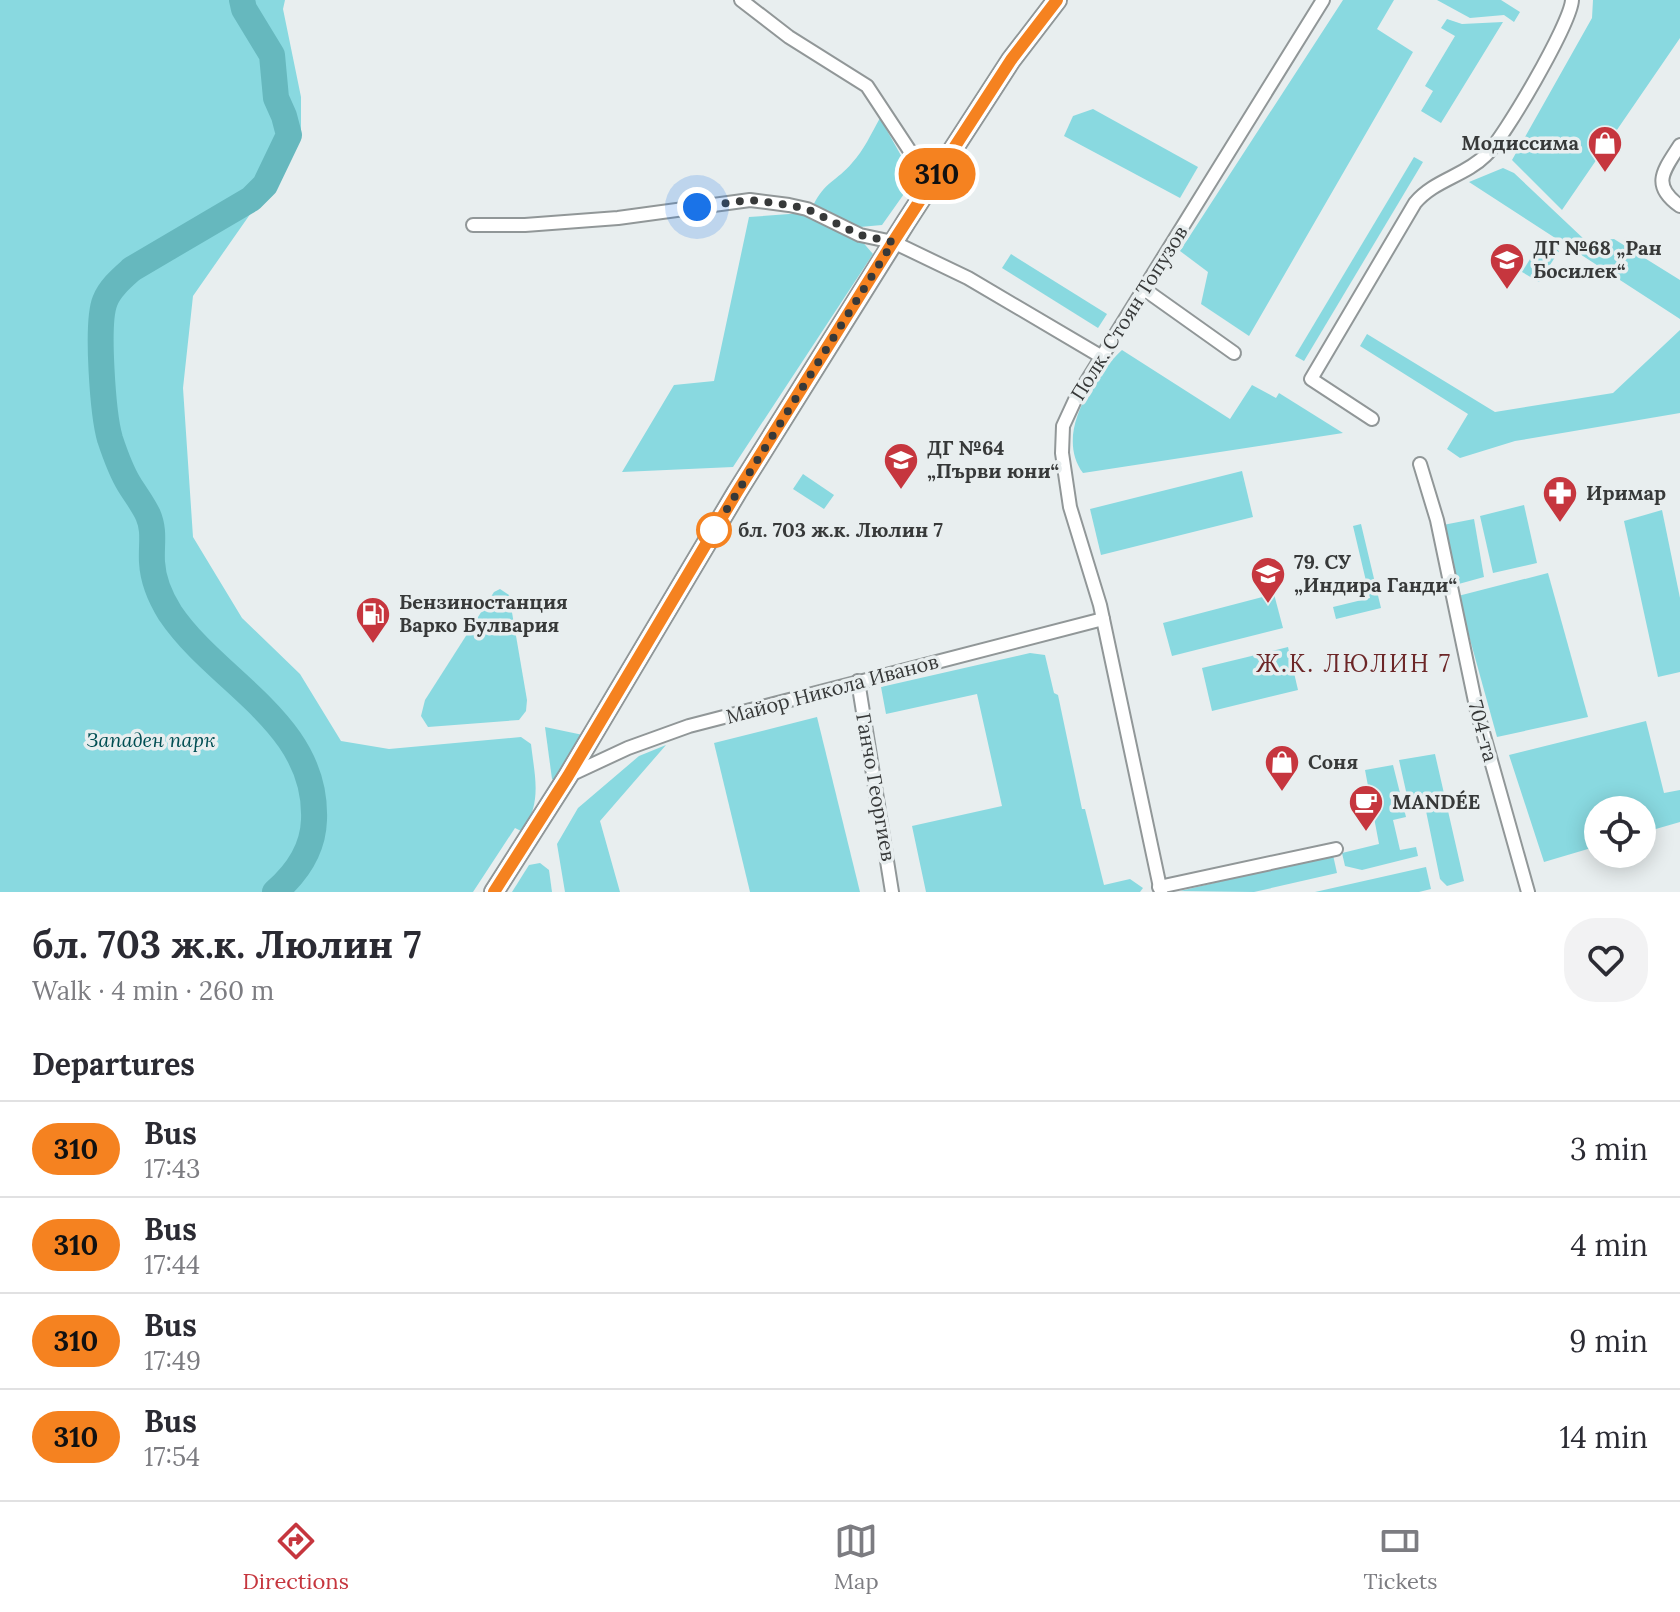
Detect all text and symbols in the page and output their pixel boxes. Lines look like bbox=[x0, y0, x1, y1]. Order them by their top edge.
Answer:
shop icon: Модиссима bbox=[1586, 124, 1624, 174]
place label: Модиссима bbox=[1461, 130, 1580, 155]
line badge: 310 bbox=[891, 148, 983, 200]
text: 310 bbox=[915, 156, 959, 192]
your location bbox=[677, 187, 717, 227]
street label: Полк. Стоян Топузов bbox=[1065, 221, 1192, 405]
place label: ДГ №68 „Ран Босилек“ bbox=[1533, 235, 1662, 283]
school or university icon: ДГ №68 „Ран Босилек“ bbox=[1488, 241, 1526, 291]
place label: ДГ №64 „Първи юни“ bbox=[927, 435, 1059, 483]
school or university icon: ДГ №64 „Първи юни“ bbox=[882, 441, 920, 491]
pharmacy icon: Иримар bbox=[1541, 474, 1579, 524]
place label: Иримар bbox=[1586, 480, 1666, 505]
marker: бл. 703 ж.к. Люлин 7 bbox=[697, 513, 731, 547]
place label: бл. 703 ж.к. Люлин 7 bbox=[738, 517, 943, 542]
place label: 79. СУ „Индира Ганди“ bbox=[1294, 549, 1457, 597]
school or university icon: 79. СУ „Индира Ганди“ bbox=[1249, 555, 1287, 605]
place label: Бензиностанция Варко Булвария bbox=[399, 589, 568, 637]
fuel station icon: Бензиностанция Варко Булвария bbox=[354, 595, 392, 645]
street label: Майор Никола Иванов bbox=[723, 648, 941, 729]
district label: Ж.К. ЛЮЛИН 7 bbox=[1256, 648, 1452, 679]
street label: 704-та bbox=[1463, 697, 1504, 764]
street label: Ганчо Георгиев bbox=[851, 711, 902, 863]
park label: Западен парк bbox=[87, 727, 216, 752]
shop icon: Соня bbox=[1263, 743, 1301, 793]
place label: Соня bbox=[1308, 749, 1358, 774]
cafe icon: MANDÉE bbox=[1347, 783, 1385, 833]
place label: MANDÉE bbox=[1392, 789, 1480, 814]
map controls bbox=[1584, 796, 1656, 868]
button: locate bbox=[1584, 796, 1656, 868]
button: heart bbox=[1564, 918, 1648, 1002]
text: бл. 703 ж.к. Люлин 7 bbox=[32, 920, 421, 968]
text: Walk · 4 min · 260 m bbox=[32, 974, 274, 1007]
text: Departures bbox=[32, 1045, 195, 1083]
text: Bus bbox=[144, 1114, 197, 1152]
text: 3 min bbox=[1570, 1130, 1648, 1168]
text: 310 bbox=[54, 1131, 98, 1167]
text: 17:43 bbox=[144, 1152, 201, 1185]
text: Bus bbox=[144, 1210, 197, 1248]
text: 4 min bbox=[1570, 1226, 1648, 1264]
text: 310 bbox=[54, 1227, 98, 1263]
text: 17:44 bbox=[144, 1248, 200, 1281]
text: Bus bbox=[144, 1306, 197, 1344]
text: 9 min bbox=[1569, 1322, 1648, 1360]
text: 310 bbox=[54, 1323, 98, 1359]
text: 17:49 bbox=[144, 1344, 201, 1377]
text: Bus bbox=[144, 1402, 197, 1440]
text: 14 min bbox=[1559, 1418, 1648, 1456]
text: 310 bbox=[54, 1419, 98, 1455]
text: 17:54 bbox=[144, 1440, 200, 1473]
tab: Directions bbox=[242, 1519, 349, 1595]
tab: Map bbox=[834, 1519, 879, 1595]
tab: Tickets bbox=[1363, 1519, 1438, 1595]

